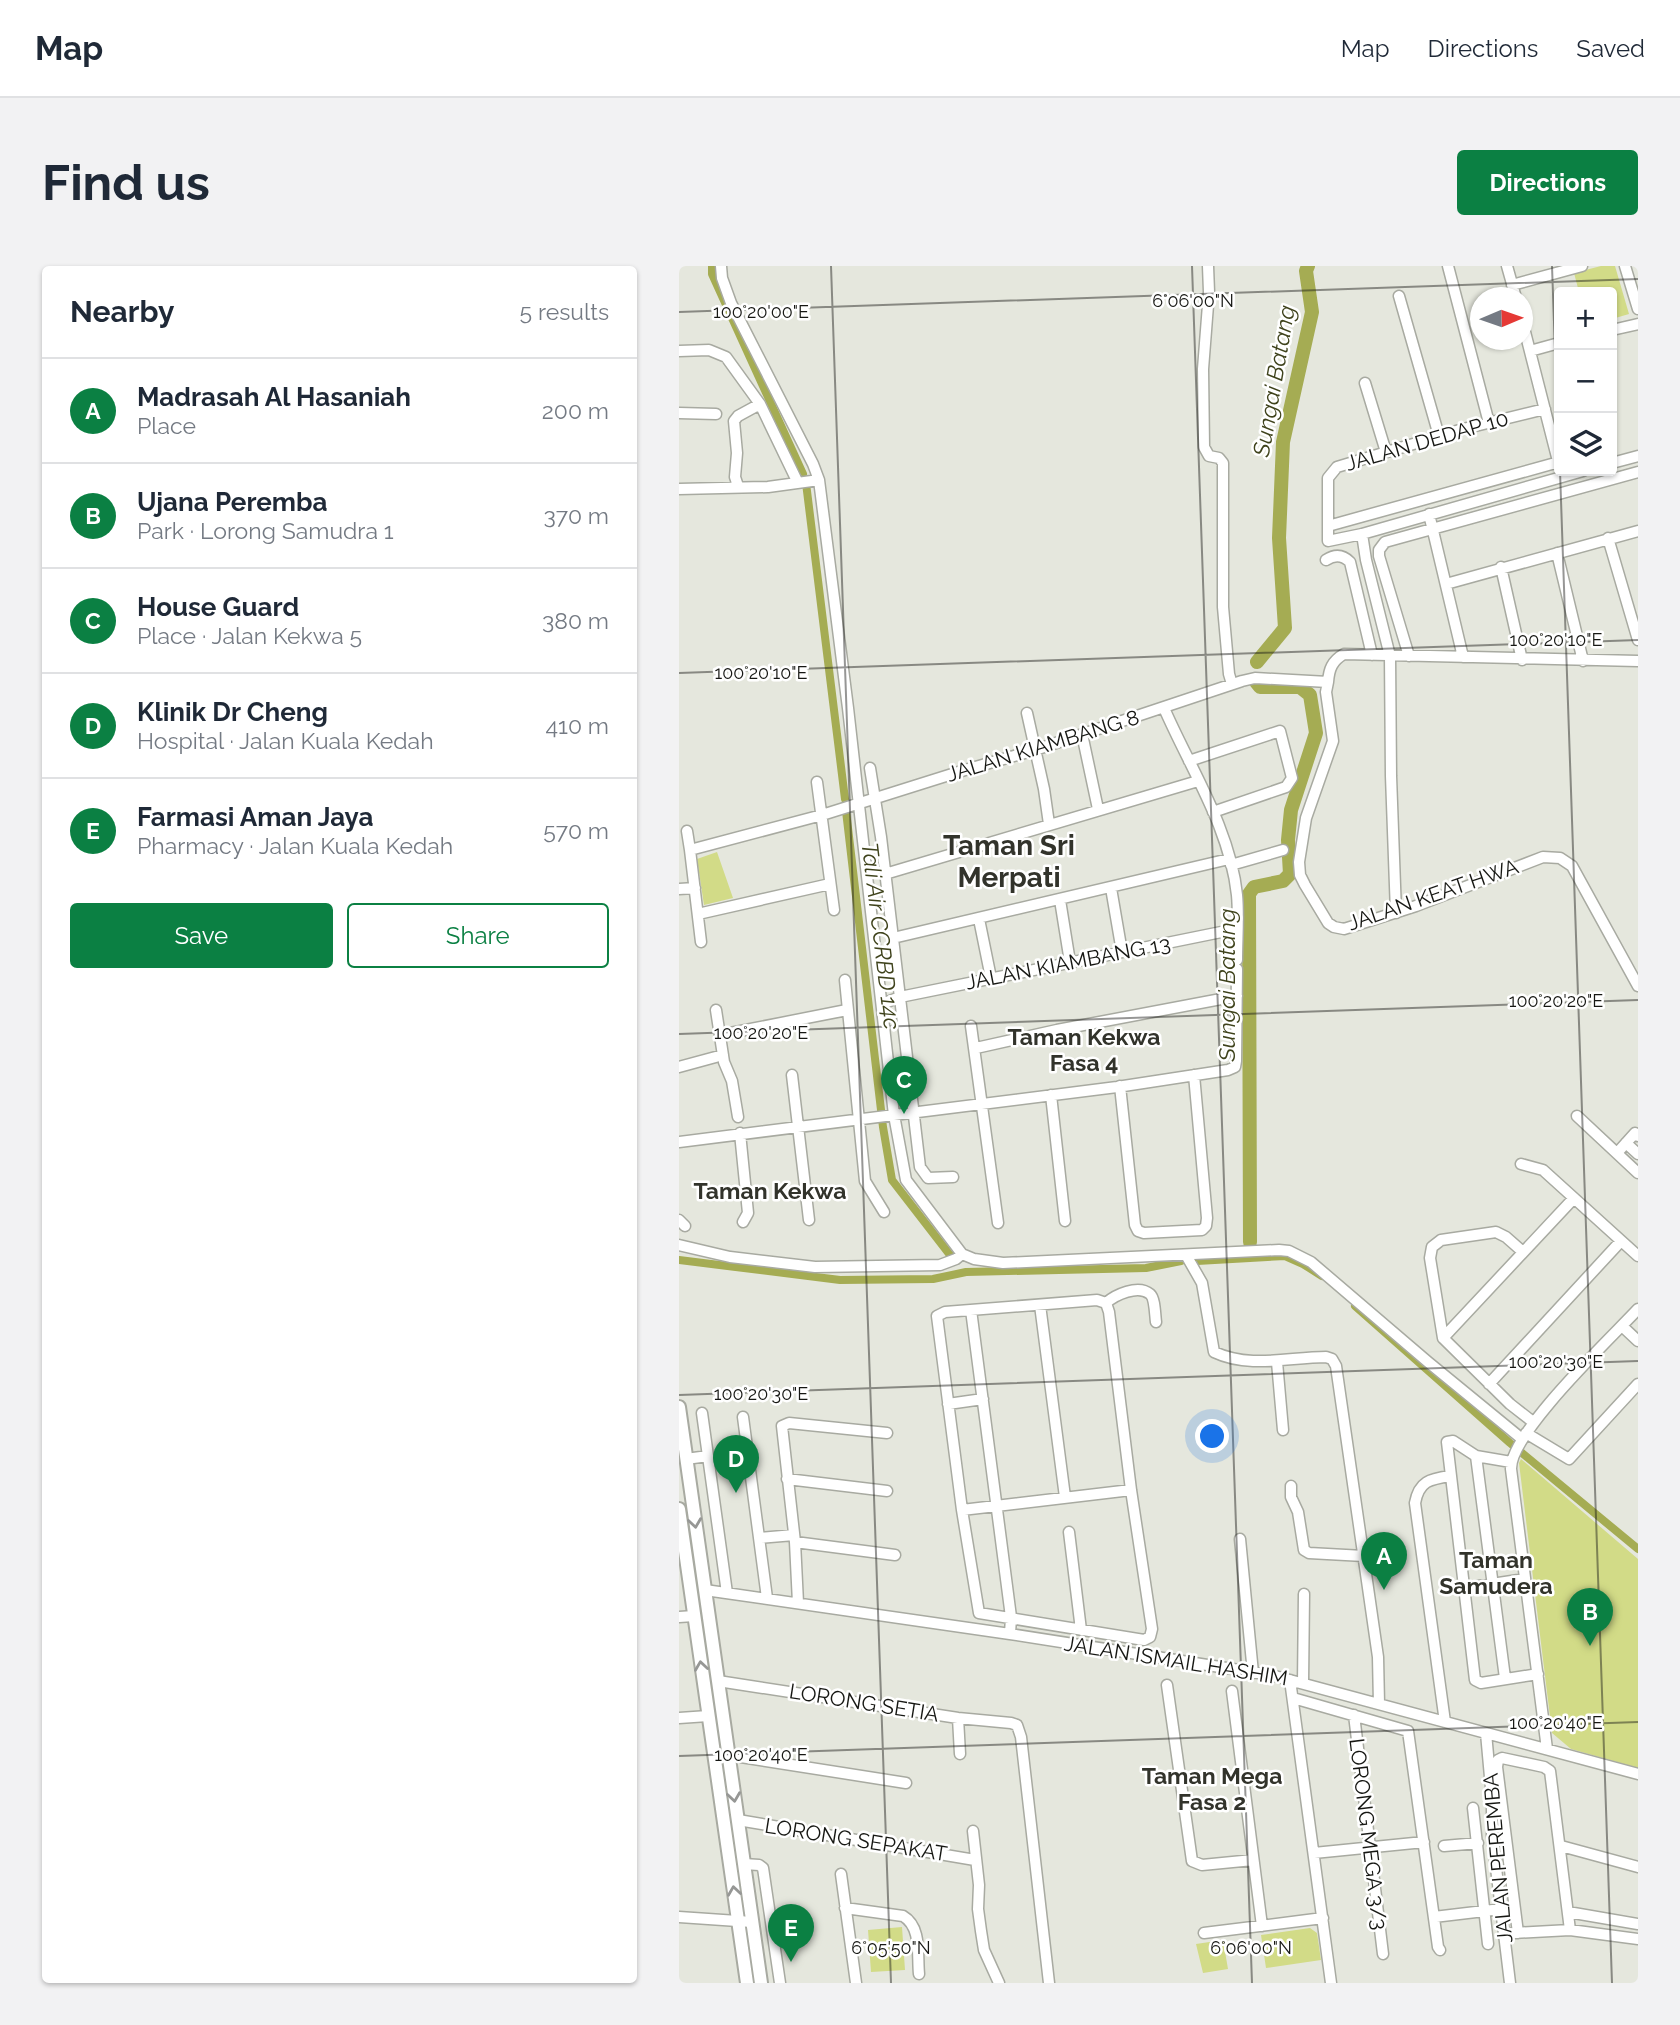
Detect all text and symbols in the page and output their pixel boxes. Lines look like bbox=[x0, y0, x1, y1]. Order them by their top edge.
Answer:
text: Map bbox=[35, 29, 103, 68]
text: Map bbox=[1341, 34, 1390, 63]
text: Directions bbox=[1428, 34, 1538, 63]
text: Saved bbox=[1576, 34, 1645, 63]
button: Directions bbox=[1457, 150, 1638, 215]
text: Find us bbox=[42, 154, 210, 211]
north arrow bbox=[1470, 287, 1533, 350]
map controls bbox=[1554, 287, 1617, 476]
button: + bbox=[1554, 287, 1617, 350]
text: 6°06'00"N bbox=[1152, 290, 1234, 311]
text: Nearby bbox=[70, 294, 174, 329]
text: 5 results bbox=[520, 298, 609, 325]
text: 100°20'00"E bbox=[713, 301, 809, 322]
water label: Sungai Batang bbox=[1247, 303, 1300, 460]
button: − bbox=[1554, 350, 1617, 413]
text: Madrasah Al Hasaniah bbox=[137, 382, 411, 412]
text: A bbox=[85, 397, 101, 424]
text: 200 m bbox=[542, 397, 609, 424]
street label: JALAN DEDAP 10 bbox=[1343, 405, 1511, 476]
text: Place bbox=[137, 412, 196, 439]
button: layers bbox=[1554, 413, 1617, 476]
text: Ujana Peremba bbox=[137, 487, 327, 517]
text: B bbox=[85, 502, 101, 529]
text: 370 m bbox=[544, 502, 609, 529]
text: Park · Lorong Samudra 1 bbox=[137, 517, 394, 544]
text: House Guard bbox=[137, 592, 299, 622]
text: C bbox=[85, 607, 101, 634]
text: 380 m bbox=[542, 607, 609, 634]
text: Place · Jalan Kekwa 5 bbox=[137, 622, 362, 649]
text: 100°20'10"E bbox=[1510, 629, 1602, 650]
text: 100°20'10"E bbox=[715, 662, 807, 683]
text: Klinik Dr Cheng bbox=[137, 697, 328, 727]
street label: JALAN KIAMBANG 8 bbox=[943, 704, 1142, 787]
text: D bbox=[85, 712, 101, 739]
text: 410 m bbox=[546, 712, 609, 739]
text: Hospital · Jalan Kuala Kedah bbox=[137, 727, 434, 754]
text: Farmasi Aman Jaya bbox=[137, 802, 373, 832]
text: E bbox=[86, 817, 100, 844]
text: 570 m bbox=[543, 817, 609, 844]
district label: Taman Sri Merpati bbox=[943, 829, 1075, 894]
text: Pharmacy · Jalan Kuala Kedah bbox=[137, 832, 453, 859]
water label: Tali Air CCRBD 14c bbox=[857, 841, 906, 1031]
street label: JALAN KEAT HWA bbox=[1344, 854, 1522, 935]
button: Save bbox=[70, 903, 333, 968]
button: Share bbox=[347, 903, 609, 968]
water label: Sungai Batang bbox=[1213, 908, 1240, 1063]
street label: JALAN KIAMBANG 13 bbox=[963, 930, 1172, 995]
text: 100°20'20"E bbox=[1509, 990, 1603, 1011]
text: 100°20'20"E bbox=[714, 1022, 808, 1043]
district label: Taman Kekwa Fasa 4 bbox=[1008, 1023, 1160, 1076]
pin: C bbox=[881, 1056, 927, 1114]
district label: Taman Kekwa bbox=[694, 1177, 846, 1204]
text: 100°20'30"E bbox=[1509, 1351, 1603, 1372]
text: 100°20'30"E bbox=[714, 1383, 808, 1404]
your location bbox=[1195, 1419, 1229, 1453]
pin: D bbox=[713, 1435, 759, 1493]
one-way arrow bbox=[688, 1517, 703, 1529]
pin: A bbox=[1361, 1532, 1407, 1590]
district label: Taman Samudera bbox=[1439, 1546, 1553, 1599]
pin: B bbox=[1567, 1588, 1613, 1646]
street label: JALAN ISMAIL HASHIM bbox=[1062, 1630, 1290, 1691]
one-way arrow bbox=[694, 1660, 709, 1672]
street label: LORONG SETIA bbox=[787, 1678, 941, 1727]
text: 100°20'40"E bbox=[1509, 1712, 1603, 1733]
street label: LORONG MEGA 3/3 bbox=[1344, 1737, 1393, 1931]
text: 100°20'40"E bbox=[714, 1744, 808, 1765]
district label: Taman Mega Fasa 2 bbox=[1142, 1762, 1282, 1815]
street label: JALAN PEREMBA bbox=[1478, 1772, 1517, 1944]
one-way arrow bbox=[727, 1791, 742, 1802]
street label: LORONG SEPAKAT bbox=[763, 1813, 949, 1866]
one-way arrow bbox=[727, 1885, 742, 1897]
pin: E bbox=[768, 1904, 814, 1962]
text: 6°05'50"N bbox=[851, 1937, 931, 1958]
text: 6°06'00"N bbox=[1210, 1937, 1292, 1958]

